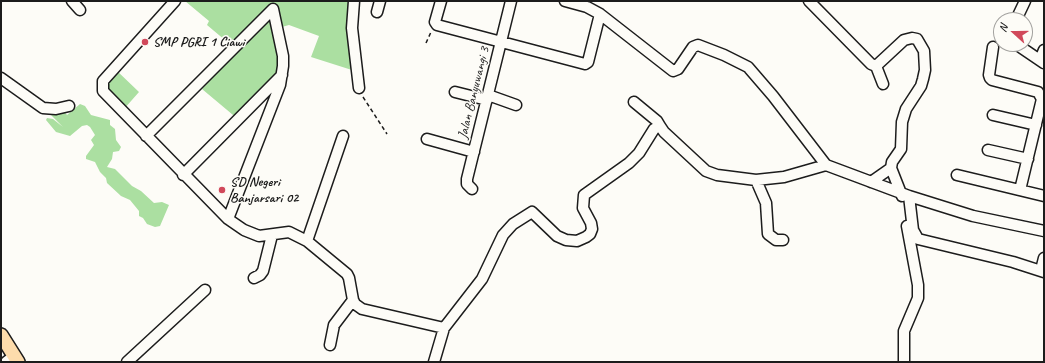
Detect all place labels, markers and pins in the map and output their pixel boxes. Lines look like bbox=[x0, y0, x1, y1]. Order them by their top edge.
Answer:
place label: SMP PGRI 1 Ciawi bbox=[153, 34, 244, 50]
marker: SMP PGRI 1 Ciawi bbox=[140, 37, 150, 47]
place label: SD Negeri Banjarsari 02 bbox=[230, 174, 298, 206]
marker: SD Negeri Banjarsari 02 bbox=[217, 185, 227, 195]

